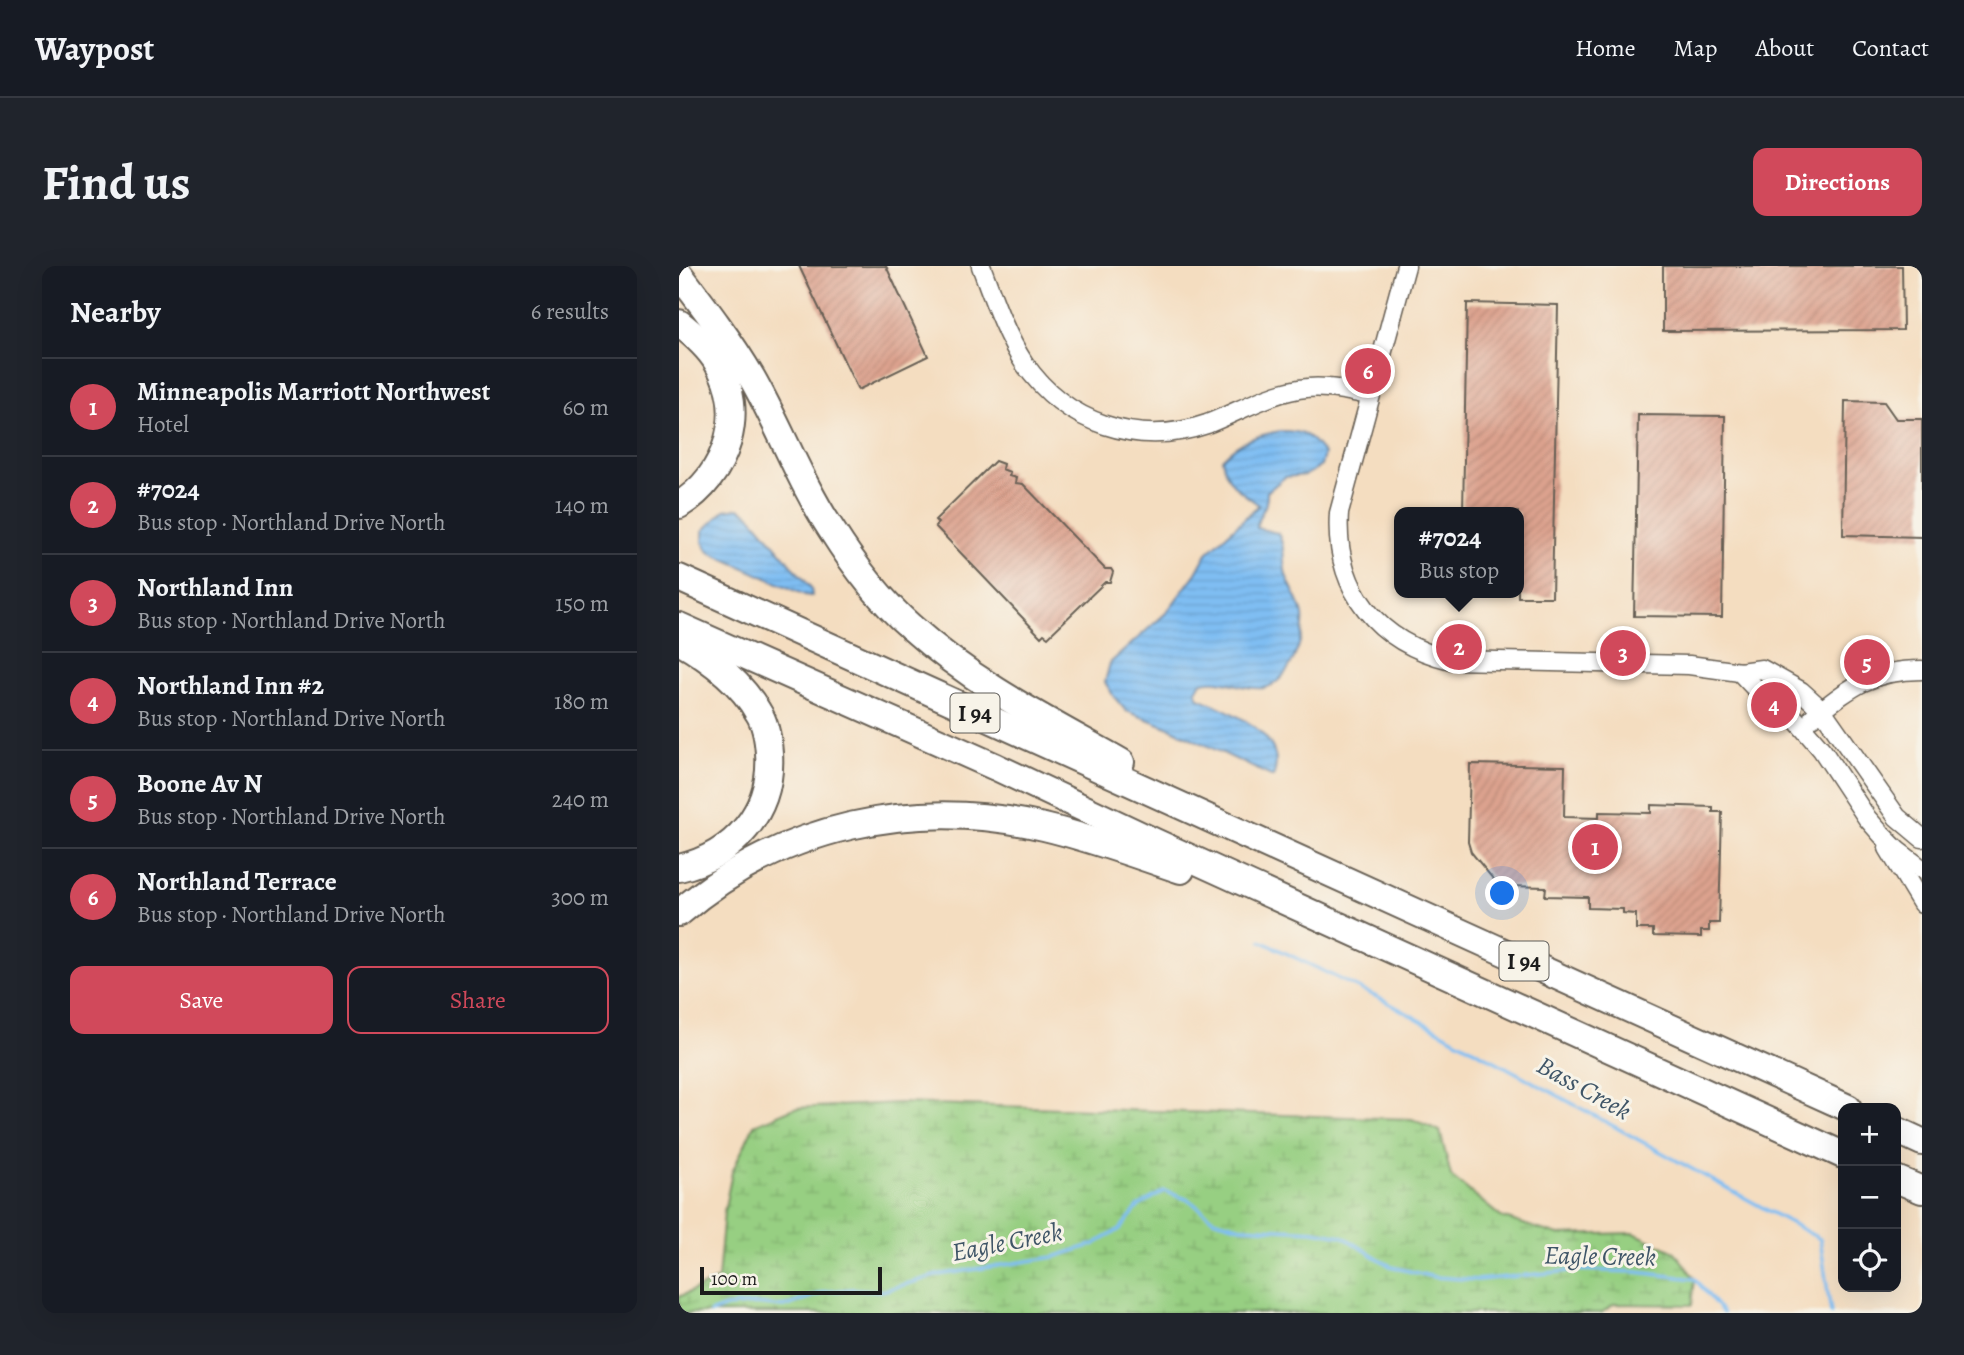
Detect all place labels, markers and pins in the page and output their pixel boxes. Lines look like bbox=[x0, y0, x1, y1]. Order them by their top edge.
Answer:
pin: 6 bbox=[1345, 345, 1391, 397]
pin: 2 bbox=[1436, 621, 1482, 673]
pin: 3 bbox=[1600, 627, 1646, 679]
pin: 5 bbox=[1844, 636, 1890, 688]
pin: 4 bbox=[1751, 679, 1797, 731]
pin: 1 bbox=[1572, 821, 1618, 873]

